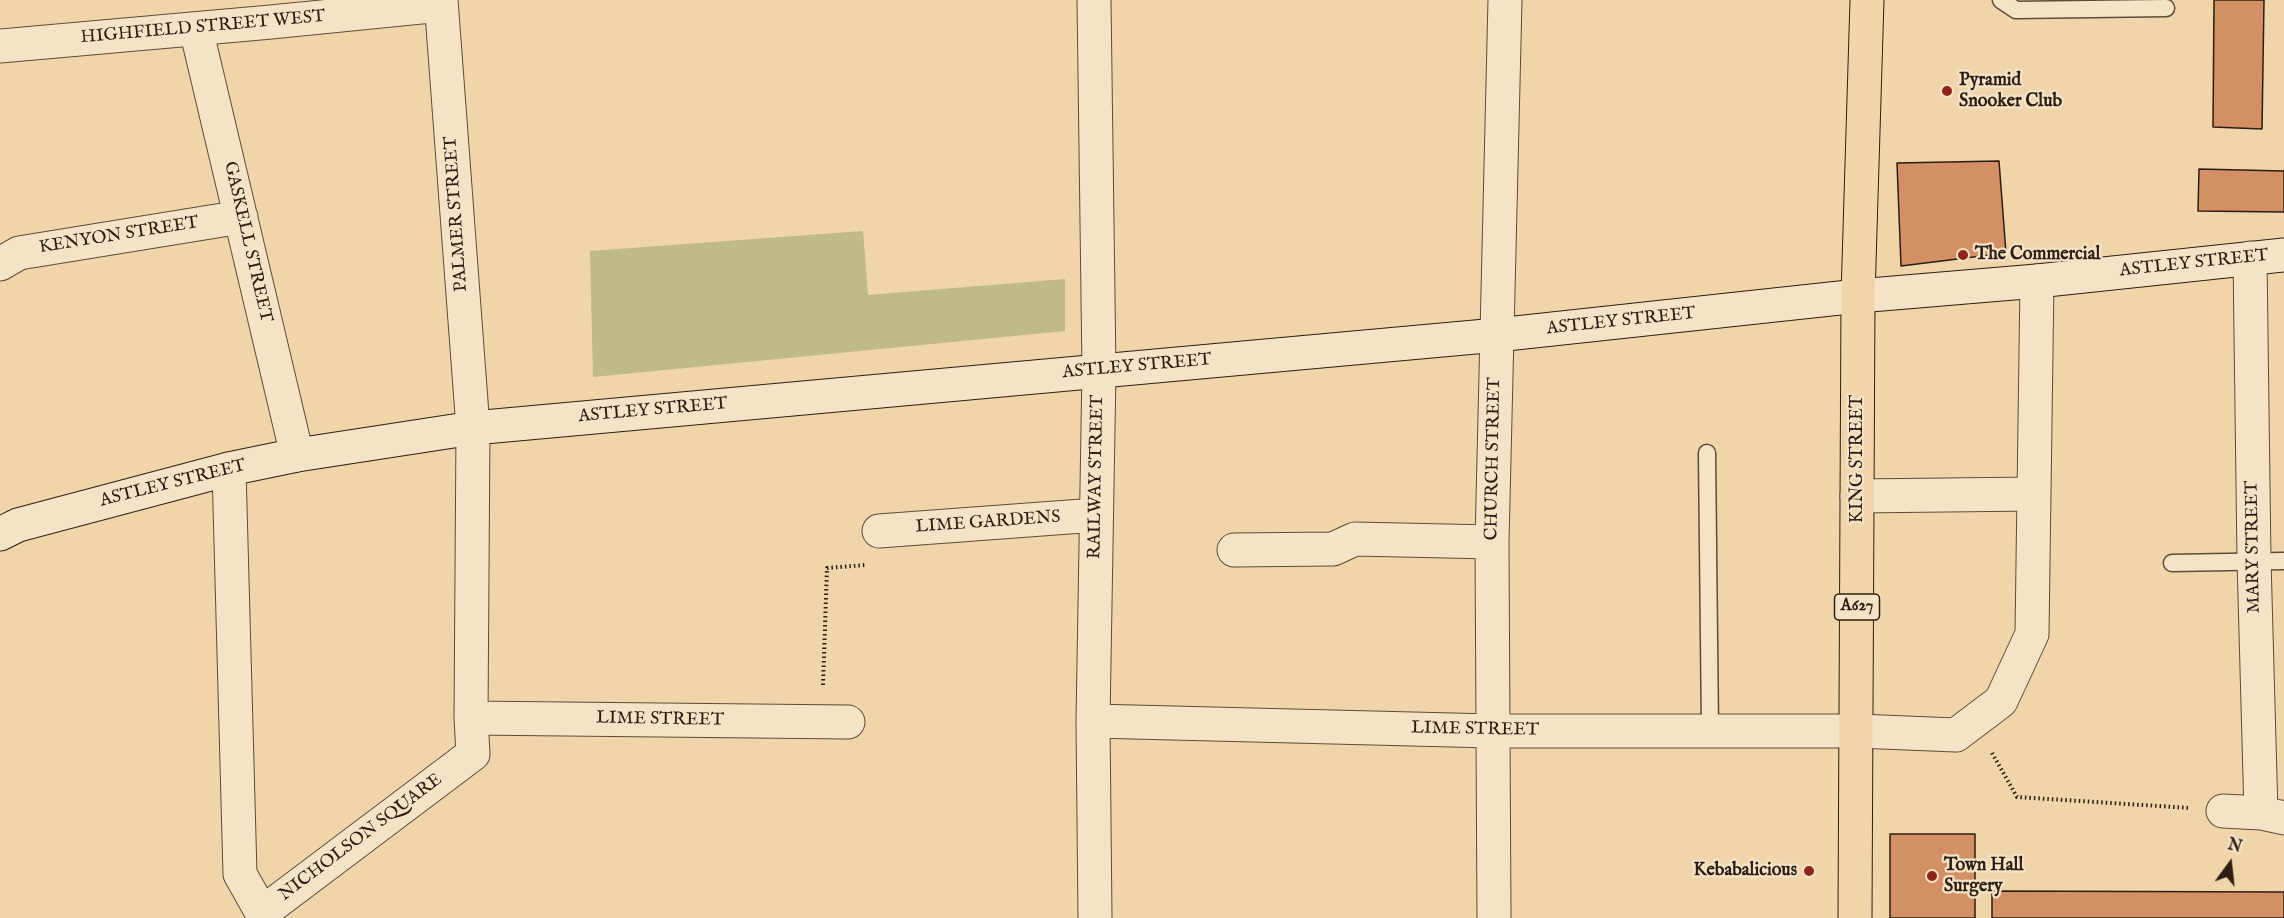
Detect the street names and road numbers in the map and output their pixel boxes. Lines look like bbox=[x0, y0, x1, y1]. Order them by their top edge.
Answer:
street label: HIGHFIELD STREET WEST bbox=[80, 7, 326, 49]
street label: PALMER STREET bbox=[441, 136, 473, 292]
street label: GASKELL STREET bbox=[218, 159, 276, 325]
street label: KENYON STREET bbox=[38, 213, 200, 259]
street label: ASTLEY STREET bbox=[2118, 245, 2270, 283]
street label: ASTLEY STREET bbox=[1545, 303, 1697, 341]
street label: ASTLEY STREET bbox=[1061, 350, 1213, 384]
street label: CHURCH STREET bbox=[1482, 377, 1506, 541]
street label: ASTLEY STREET bbox=[577, 394, 729, 428]
street label: RAILWAY STREET bbox=[1085, 395, 1109, 559]
street label: KING STREET bbox=[1847, 395, 1869, 523]
street label: ASTLEY STREET bbox=[98, 455, 248, 513]
street label: MARY STREET bbox=[2242, 480, 2266, 614]
street label: LIME GARDENS bbox=[915, 507, 1061, 539]
road number: A627 bbox=[1834, 594, 1880, 620]
street label: LIME STREET bbox=[596, 708, 724, 732]
street label: LIME STREET bbox=[1411, 718, 1539, 742]
street label: NICHOLSON SQUARE bbox=[275, 770, 447, 906]

